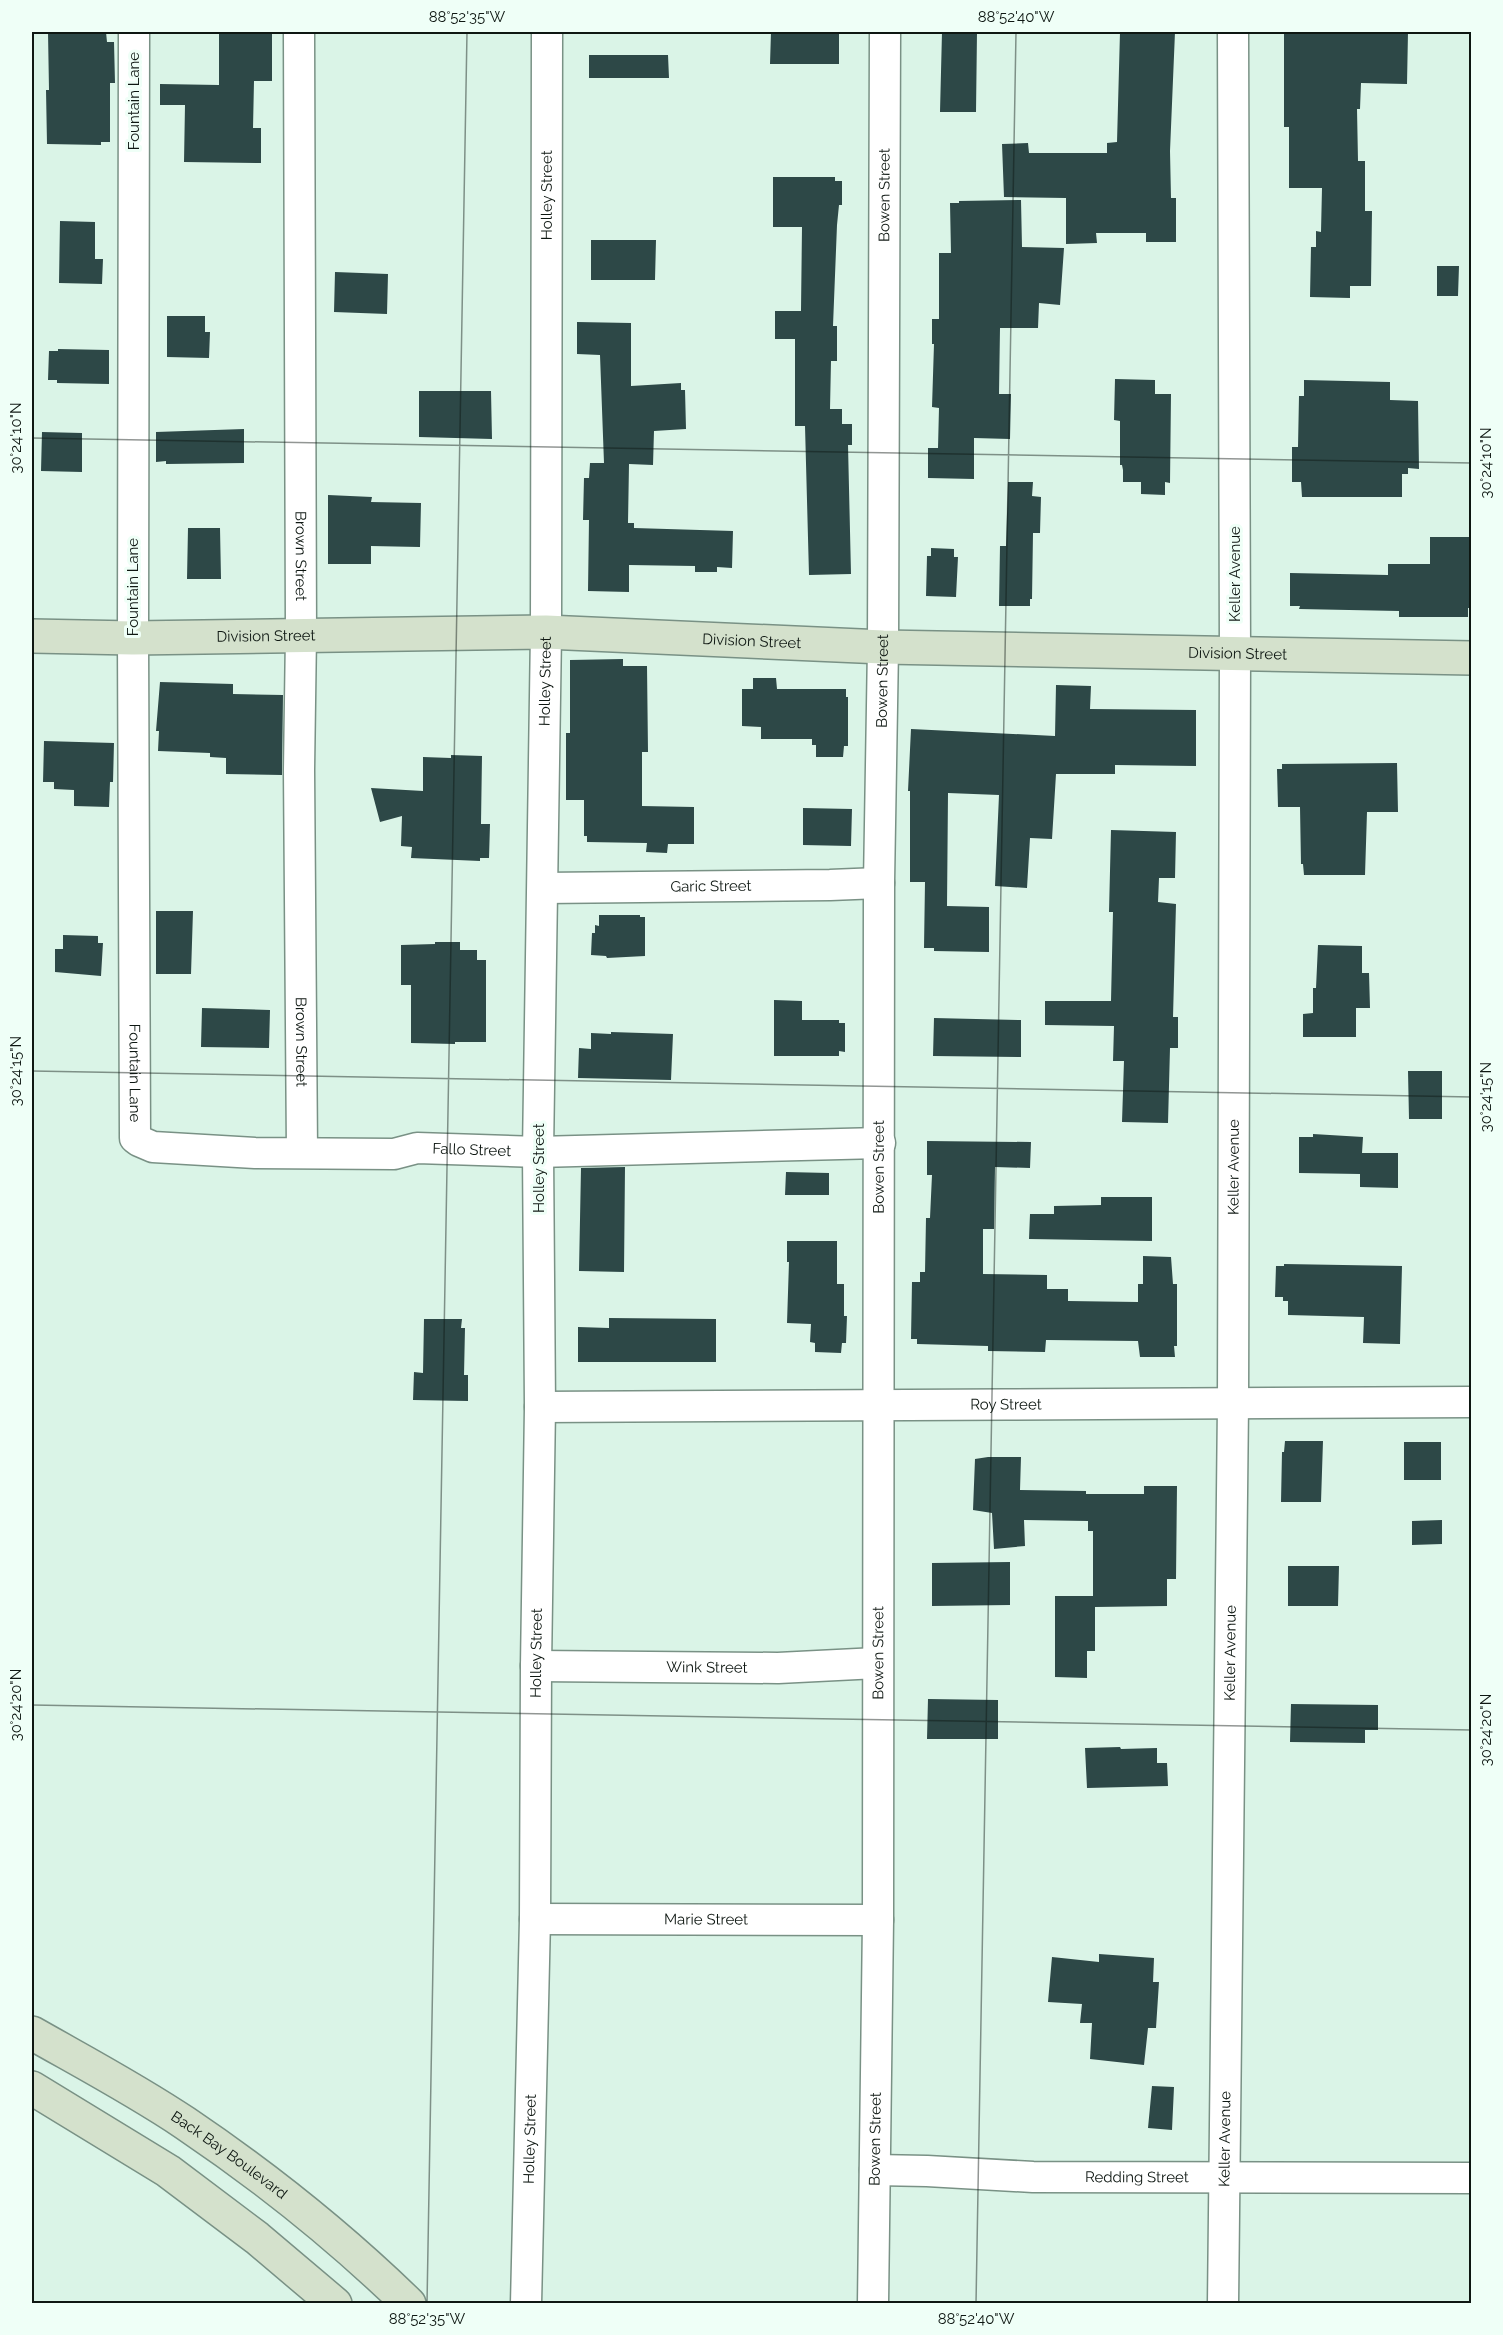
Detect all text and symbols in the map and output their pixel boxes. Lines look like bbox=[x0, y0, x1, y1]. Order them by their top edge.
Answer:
text: 88°52'35"W bbox=[429, 8, 506, 26]
text: 88°52'40"W bbox=[978, 8, 1055, 26]
street label: Fountain Lane bbox=[125, 52, 143, 150]
street label: Bowen Street bbox=[875, 148, 894, 242]
street label: Holley Street bbox=[538, 150, 556, 240]
text: 30°24'10"N bbox=[7, 402, 25, 474]
text: 30°24'10"N bbox=[1477, 427, 1495, 499]
street label: Brown Street bbox=[292, 511, 310, 601]
street label: Keller Avenue bbox=[1226, 526, 1244, 622]
street label: Fountain Lane bbox=[124, 538, 142, 636]
street label: Division Street bbox=[216, 626, 316, 646]
street label: Division Street bbox=[702, 630, 802, 652]
street label: Bowen Street bbox=[873, 634, 892, 728]
street label: Holley Street bbox=[536, 636, 555, 726]
street label: Division Street bbox=[1188, 644, 1287, 664]
street label: Garic Street bbox=[670, 877, 752, 896]
street label: Brown Street bbox=[292, 997, 310, 1087]
street label: Fountain Lane bbox=[126, 1024, 144, 1122]
text: 30°24'15"N bbox=[7, 1036, 25, 1106]
text: 30°24'15"N bbox=[1477, 1062, 1495, 1132]
street label: Keller Avenue bbox=[1225, 1119, 1243, 1215]
street label: Bowen Street bbox=[870, 1120, 888, 1214]
street label: Holley Street bbox=[530, 1123, 548, 1213]
street label: Fallo Street bbox=[432, 1140, 511, 1160]
street label: Roy Street bbox=[970, 1395, 1042, 1414]
street label: Keller Avenue bbox=[1221, 1605, 1240, 1701]
street label: Bowen Street bbox=[869, 1606, 887, 1700]
street label: Holley Street bbox=[527, 1608, 546, 1698]
street label: Wink Street bbox=[666, 1658, 748, 1677]
text: 30°24'20"N bbox=[7, 1669, 25, 1741]
text: 30°24'20"N bbox=[1477, 1694, 1495, 1766]
street label: Marie Street bbox=[664, 1910, 748, 1929]
street label: Keller Avenue bbox=[1215, 2091, 1234, 2187]
street label: Bowen Street bbox=[866, 2092, 885, 2186]
street label: Holley Street bbox=[520, 2094, 540, 2184]
street label: Back Bay Boulevard bbox=[168, 2107, 291, 2203]
street label: Redding Street bbox=[1085, 2168, 1189, 2186]
text: 88°52'35"W bbox=[389, 2310, 466, 2328]
text: 88°52'40"W bbox=[938, 2310, 1015, 2328]

